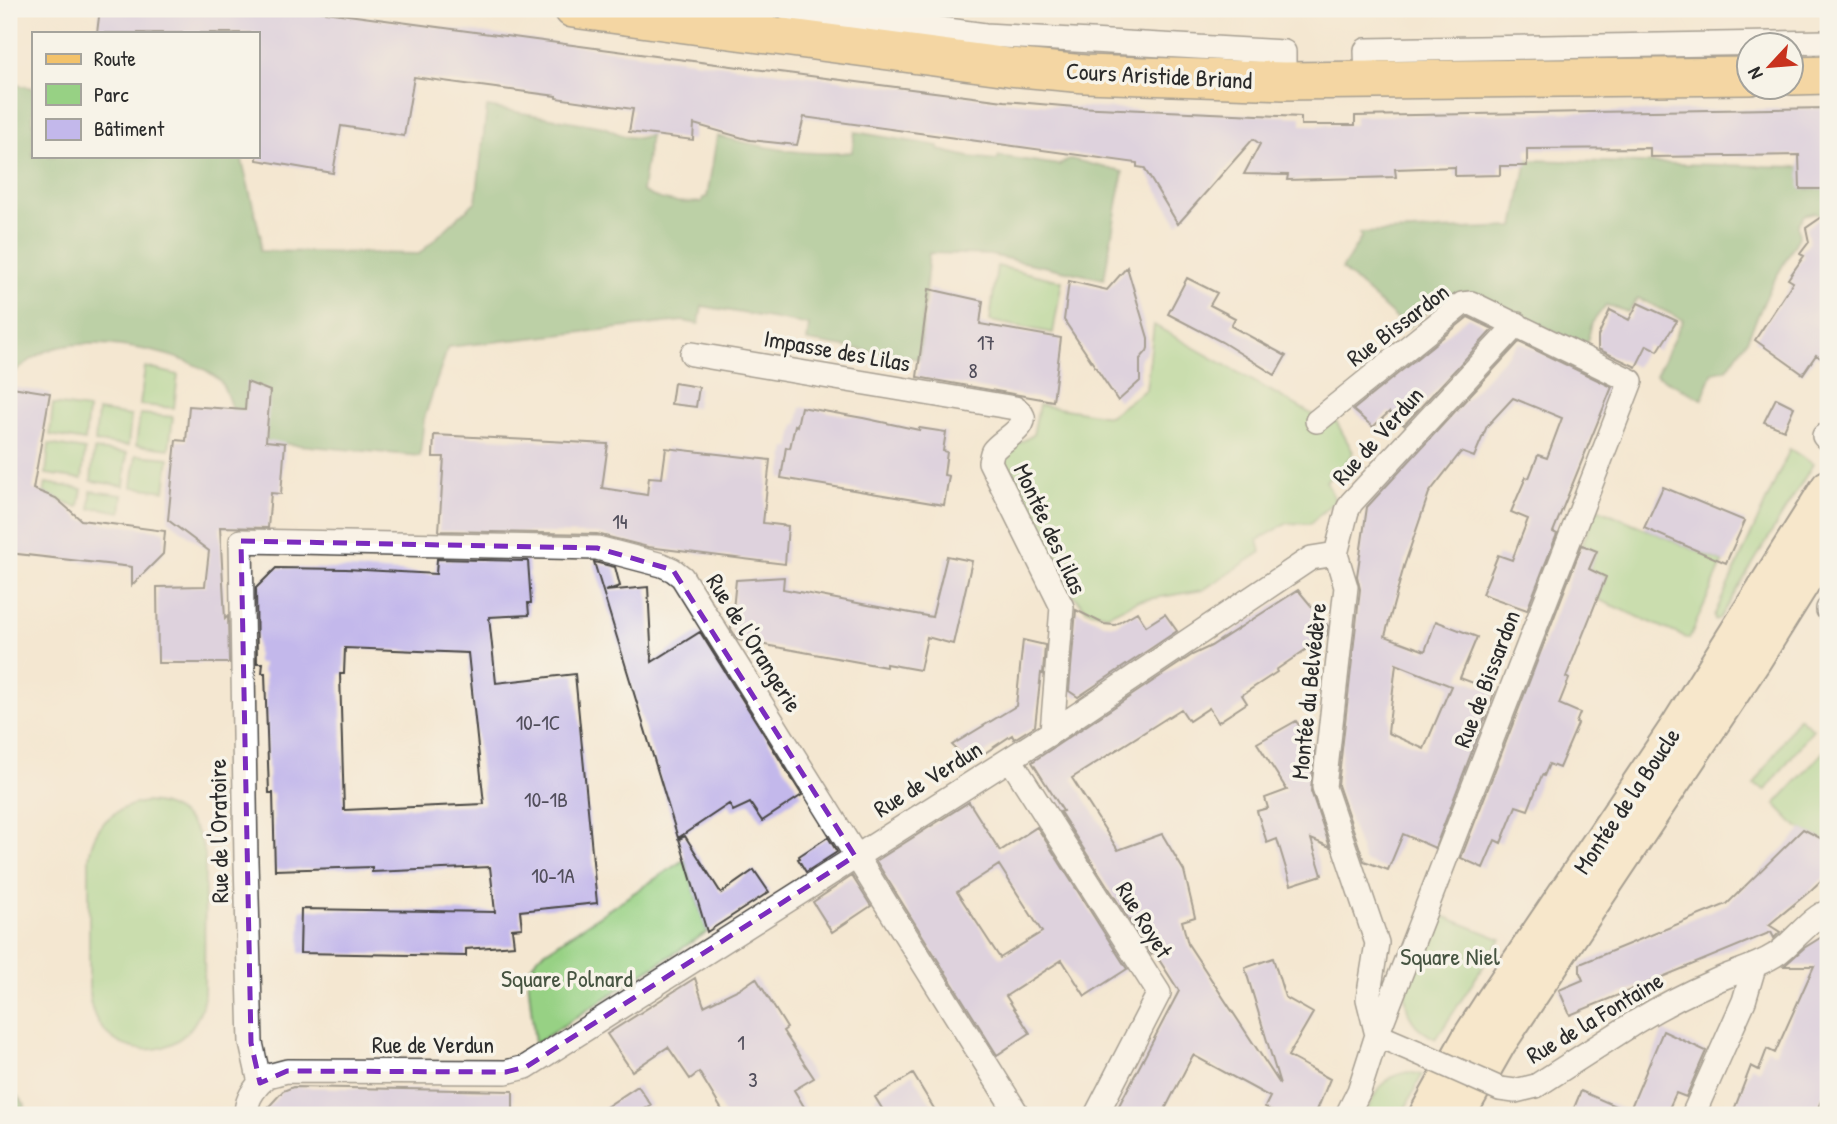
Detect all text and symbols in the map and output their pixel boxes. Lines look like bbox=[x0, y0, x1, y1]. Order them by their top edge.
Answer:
legend bbox=[32, 32, 259, 158]
north arrow bbox=[1736, 32, 1806, 102]
text: Route bbox=[94, 44, 136, 73]
street label: Cours Aristide Briand bbox=[1065, 54, 1253, 96]
text: N bbox=[1741, 63, 1769, 84]
text: Parc bbox=[94, 80, 129, 109]
text: Bâtiment bbox=[94, 114, 165, 143]
street label: Rue Bissardon bbox=[1340, 275, 1455, 373]
street label: Impasse des Lilas bbox=[761, 321, 913, 379]
house number: 17 bbox=[977, 328, 995, 357]
house number: 8 bbox=[968, 356, 978, 385]
street label: Rue de Verdun bbox=[1325, 379, 1430, 491]
street label: Montée des Lilas bbox=[1007, 458, 1095, 599]
house number: 14 bbox=[612, 507, 628, 536]
street label: Rue de l'Orangerie bbox=[700, 567, 810, 718]
street label: Montée du Belvédère bbox=[1283, 601, 1333, 781]
street label: Rue de Bissardon bbox=[1445, 605, 1527, 752]
house number: 10-1C bbox=[516, 708, 560, 737]
street label: Montée de la Boucle bbox=[1565, 721, 1687, 880]
street label: Rue de Verdun bbox=[867, 732, 988, 824]
street label: Rue de l'Oratoire bbox=[201, 758, 235, 903]
house number: 10-1B bbox=[524, 785, 568, 814]
house number: 10-1A bbox=[531, 861, 575, 890]
street label: Rue Royet bbox=[1109, 875, 1181, 964]
park label: Square Niel bbox=[1400, 940, 1500, 972]
park label: Square Polnard bbox=[501, 962, 633, 994]
street label: Rue de la Fontaine bbox=[1520, 963, 1669, 1071]
street label: Rue de Verdun bbox=[372, 1028, 494, 1060]
house number: 1 bbox=[737, 1028, 745, 1057]
house number: 3 bbox=[748, 1065, 758, 1094]

